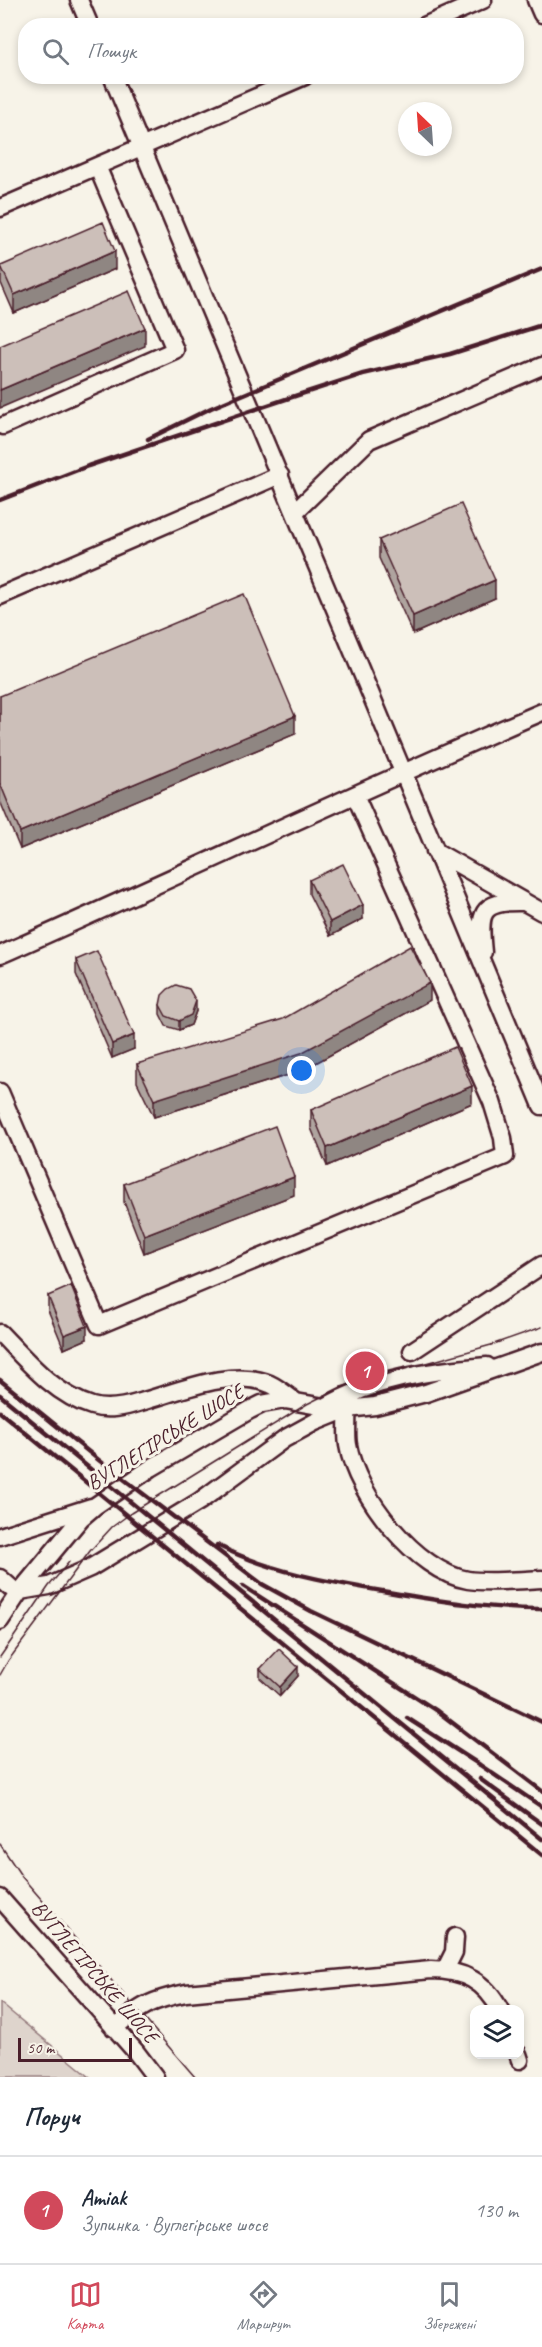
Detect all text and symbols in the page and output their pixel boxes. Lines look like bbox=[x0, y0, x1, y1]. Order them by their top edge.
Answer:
search box bbox=[18, 18, 524, 84]
icon: search bbox=[39, 35, 72, 68]
text: Пошук bbox=[87, 37, 136, 65]
north arrow bbox=[398, 102, 452, 156]
your location bbox=[287, 1056, 316, 1085]
pin: 1 bbox=[346, 1348, 385, 1394]
street label: ВУГЛЕГІРСЬКЕ ШОСЕ bbox=[82, 1377, 251, 1496]
street label: ВУГЛЕГІРСЬКЕ ШОСЕ bbox=[26, 1895, 166, 2051]
map controls bbox=[470, 2005, 524, 2059]
button: layers bbox=[470, 2005, 524, 2059]
scale bar bbox=[18, 2035, 132, 2062]
text: 50 m bbox=[27, 2038, 54, 2058]
text: Поруч bbox=[24, 2100, 80, 2133]
text: Amiak bbox=[81, 2184, 126, 2212]
text: 1 bbox=[39, 2198, 48, 2223]
text: 130 m bbox=[475, 2198, 518, 2223]
text: Зупинка · Вуглегірське шосе bbox=[81, 2212, 267, 2237]
tab: Карта bbox=[67, 2278, 103, 2334]
tab: Маршрут bbox=[237, 2278, 290, 2334]
tab: Збережені bbox=[423, 2278, 475, 2334]

